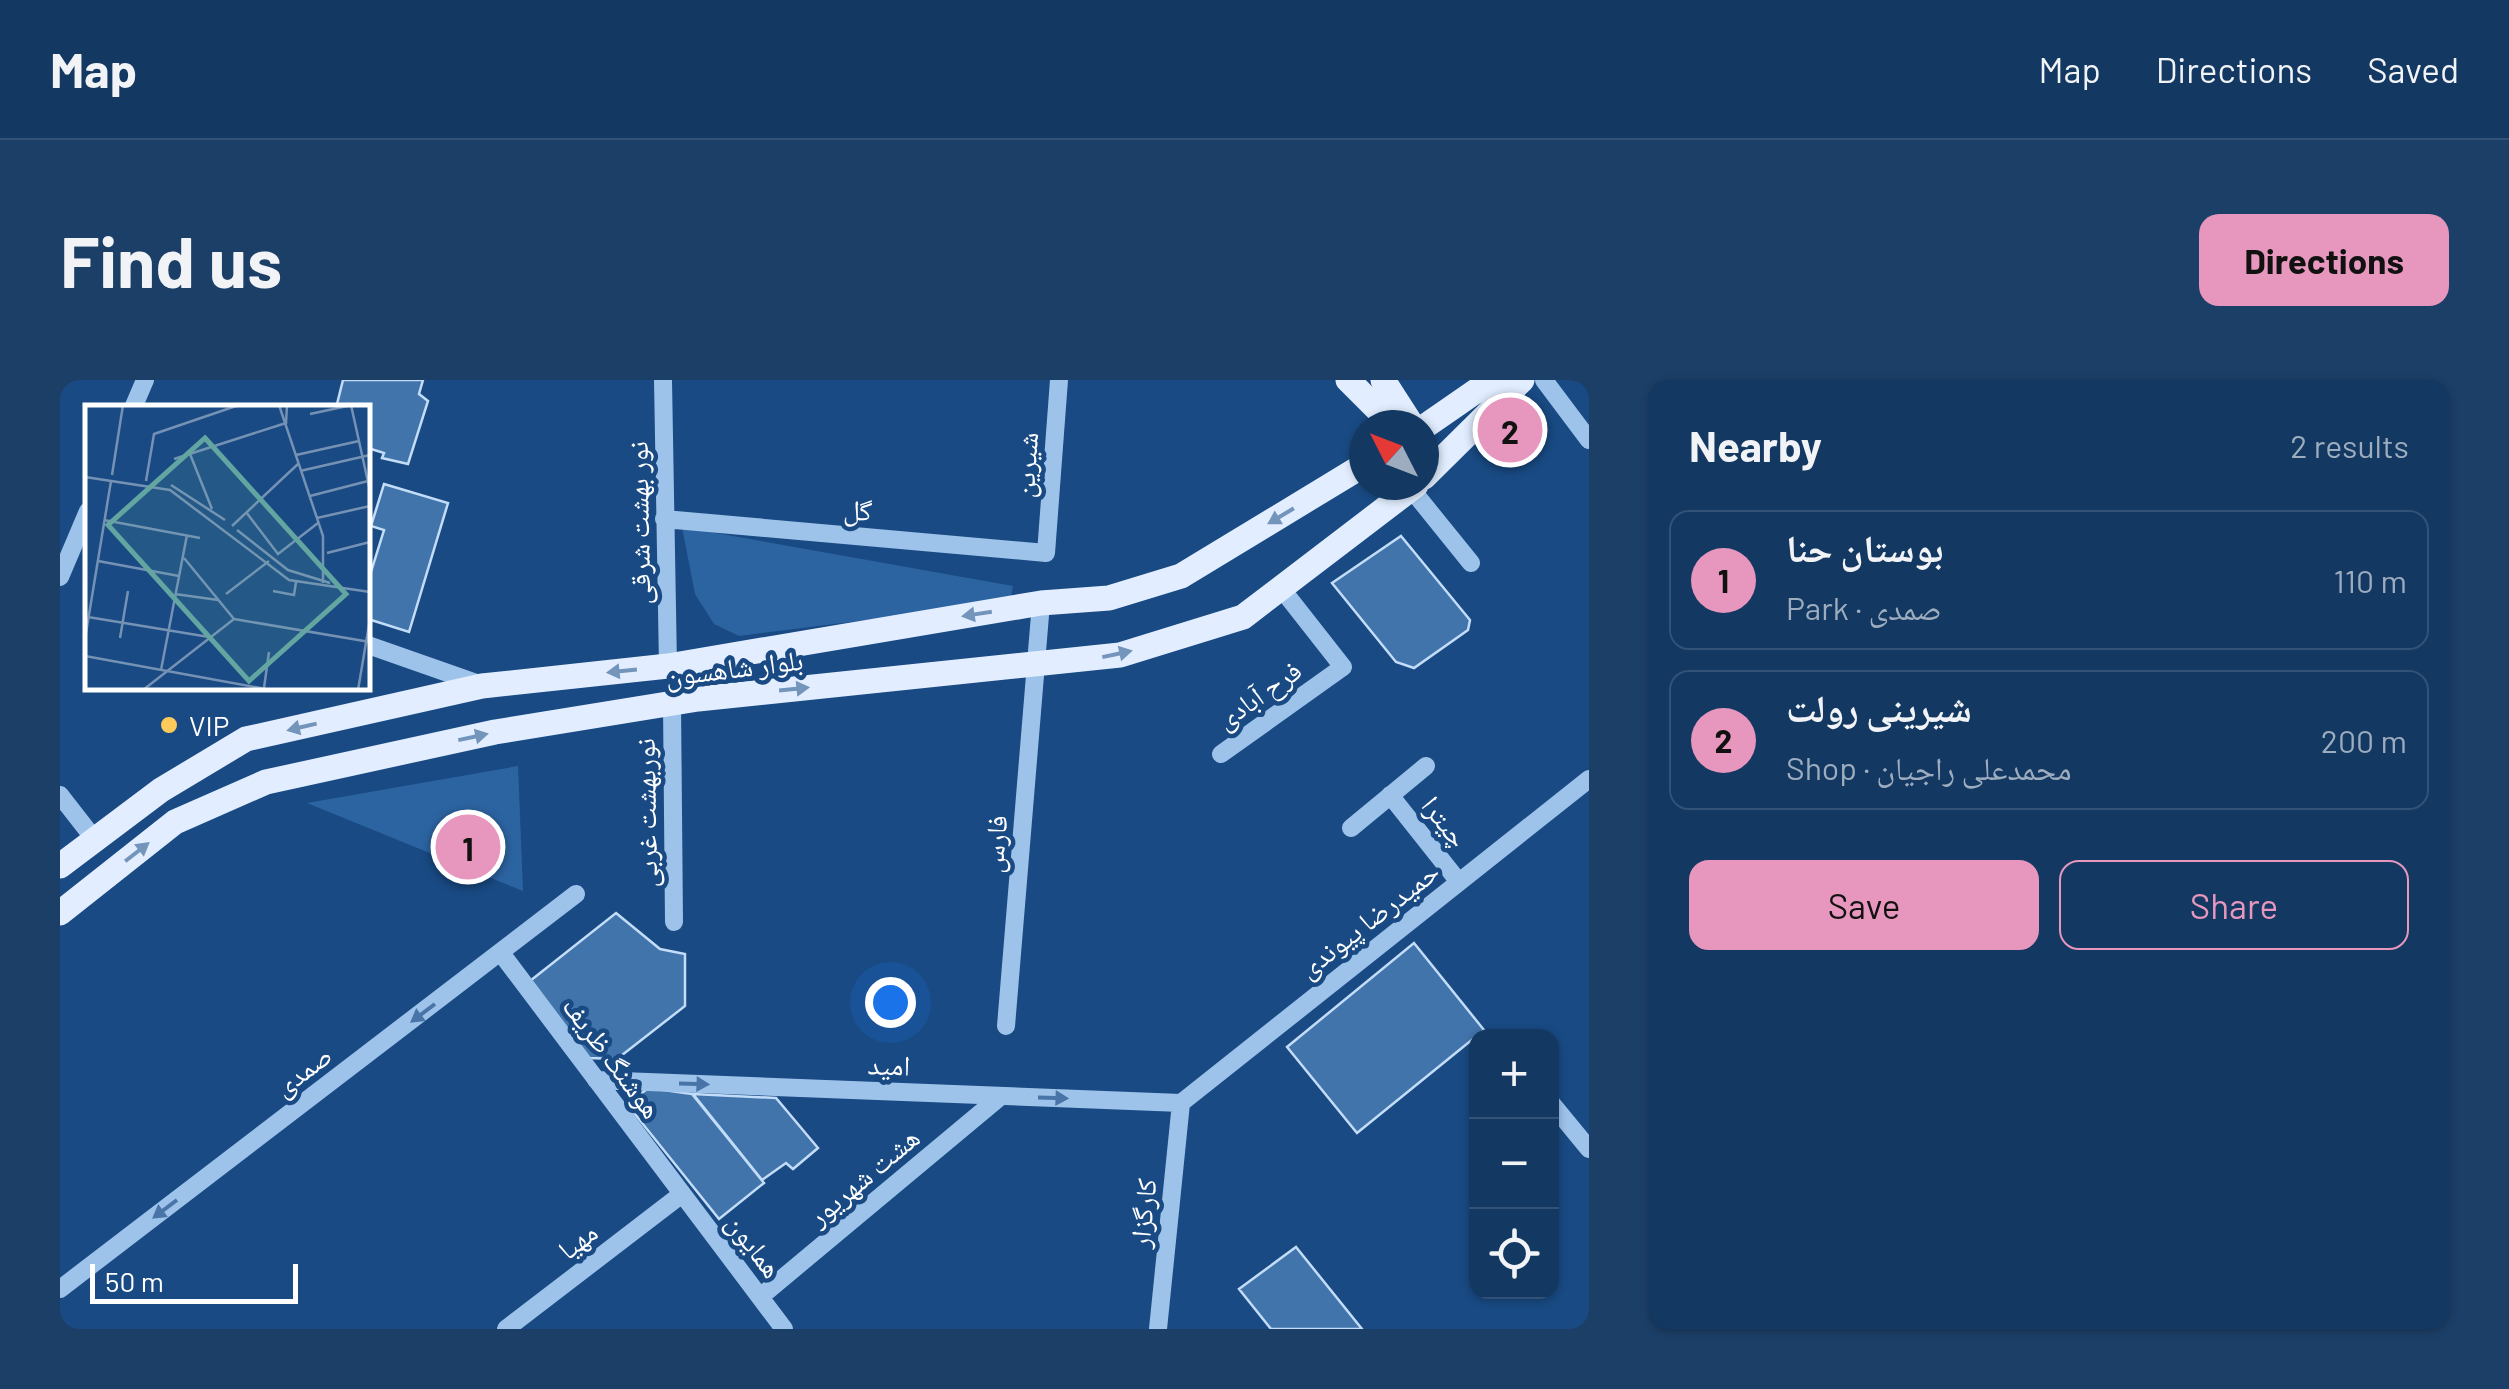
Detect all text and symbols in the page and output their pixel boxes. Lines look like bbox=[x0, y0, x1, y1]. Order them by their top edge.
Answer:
text: Map bbox=[50, 40, 137, 98]
text: Map bbox=[2039, 48, 2101, 90]
text: Directions bbox=[2156, 48, 2312, 90]
text: Saved bbox=[2367, 48, 2459, 90]
button: Directions bbox=[2199, 214, 2449, 306]
text: Find us bbox=[60, 218, 282, 302]
pin: 2 bbox=[1478, 392, 1542, 468]
inset map bbox=[85, 405, 370, 690]
north arrow bbox=[1349, 410, 1439, 500]
text: Nearby bbox=[1689, 420, 1822, 470]
text: 2 results bbox=[2290, 426, 2409, 464]
street label: شیرین bbox=[1006, 431, 1046, 499]
street label: نور بهشت شرقی bbox=[620, 441, 658, 605]
street label: گل bbox=[842, 491, 874, 529]
one-way arrow bbox=[1267, 506, 1295, 524]
text: بوستان حنا bbox=[1786, 524, 1943, 570]
text: 1 bbox=[1718, 561, 1729, 599]
text: 110 m bbox=[2334, 561, 2407, 599]
text: Park · صمدی bbox=[1786, 588, 1942, 626]
one-way arrow bbox=[961, 607, 992, 622]
street label: بلوار شاهسون bbox=[663, 642, 805, 693]
one-way arrow bbox=[1102, 645, 1133, 661]
street label: فرح آبادی bbox=[1209, 652, 1309, 737]
one-way arrow bbox=[605, 663, 637, 679]
one-way arrow bbox=[779, 681, 811, 697]
text: شیرینی رولت bbox=[1786, 684, 1972, 730]
place label: VIP bbox=[189, 708, 229, 742]
marker: VIP bbox=[158, 714, 180, 736]
one-way arrow bbox=[286, 719, 317, 735]
text: 2 bbox=[1715, 721, 1732, 759]
text: 200 m bbox=[2321, 721, 2407, 759]
one-way arrow bbox=[458, 728, 489, 744]
street label: نوربهشت غربی bbox=[627, 738, 665, 888]
text: Shop · محمدعلی راجیان bbox=[1786, 748, 2072, 786]
street label: چیترا bbox=[1415, 788, 1477, 854]
pin: 1 bbox=[436, 810, 500, 884]
street label: فارس bbox=[975, 814, 1015, 875]
one-way arrow bbox=[124, 842, 149, 863]
street label: حمیدرضا پیوندی bbox=[1291, 853, 1446, 985]
button: Save bbox=[1689, 860, 2039, 950]
button: Share bbox=[2059, 860, 2409, 950]
your location bbox=[865, 977, 916, 1028]
street label: هوشنگ ظریف bbox=[556, 989, 670, 1125]
one-way arrow bbox=[410, 1002, 436, 1022]
map controls bbox=[1469, 1029, 1559, 1299]
button: + bbox=[1469, 1029, 1559, 1119]
street label: صمدی bbox=[266, 1037, 338, 1104]
street label: امید bbox=[867, 1046, 911, 1082]
one-way arrow bbox=[678, 1076, 710, 1092]
one-way arrow bbox=[1038, 1090, 1070, 1106]
button: − bbox=[1469, 1119, 1559, 1209]
street label: هشت شهریور bbox=[800, 1120, 926, 1233]
street label: کارگزار bbox=[1121, 1176, 1163, 1251]
one-way arrow bbox=[152, 1199, 178, 1220]
street label: همایون bbox=[719, 1206, 790, 1285]
button: locate bbox=[1469, 1209, 1559, 1299]
street label: مهیا bbox=[551, 1214, 604, 1266]
scale bar bbox=[90, 1259, 298, 1304]
text: 50 m bbox=[105, 1264, 164, 1298]

